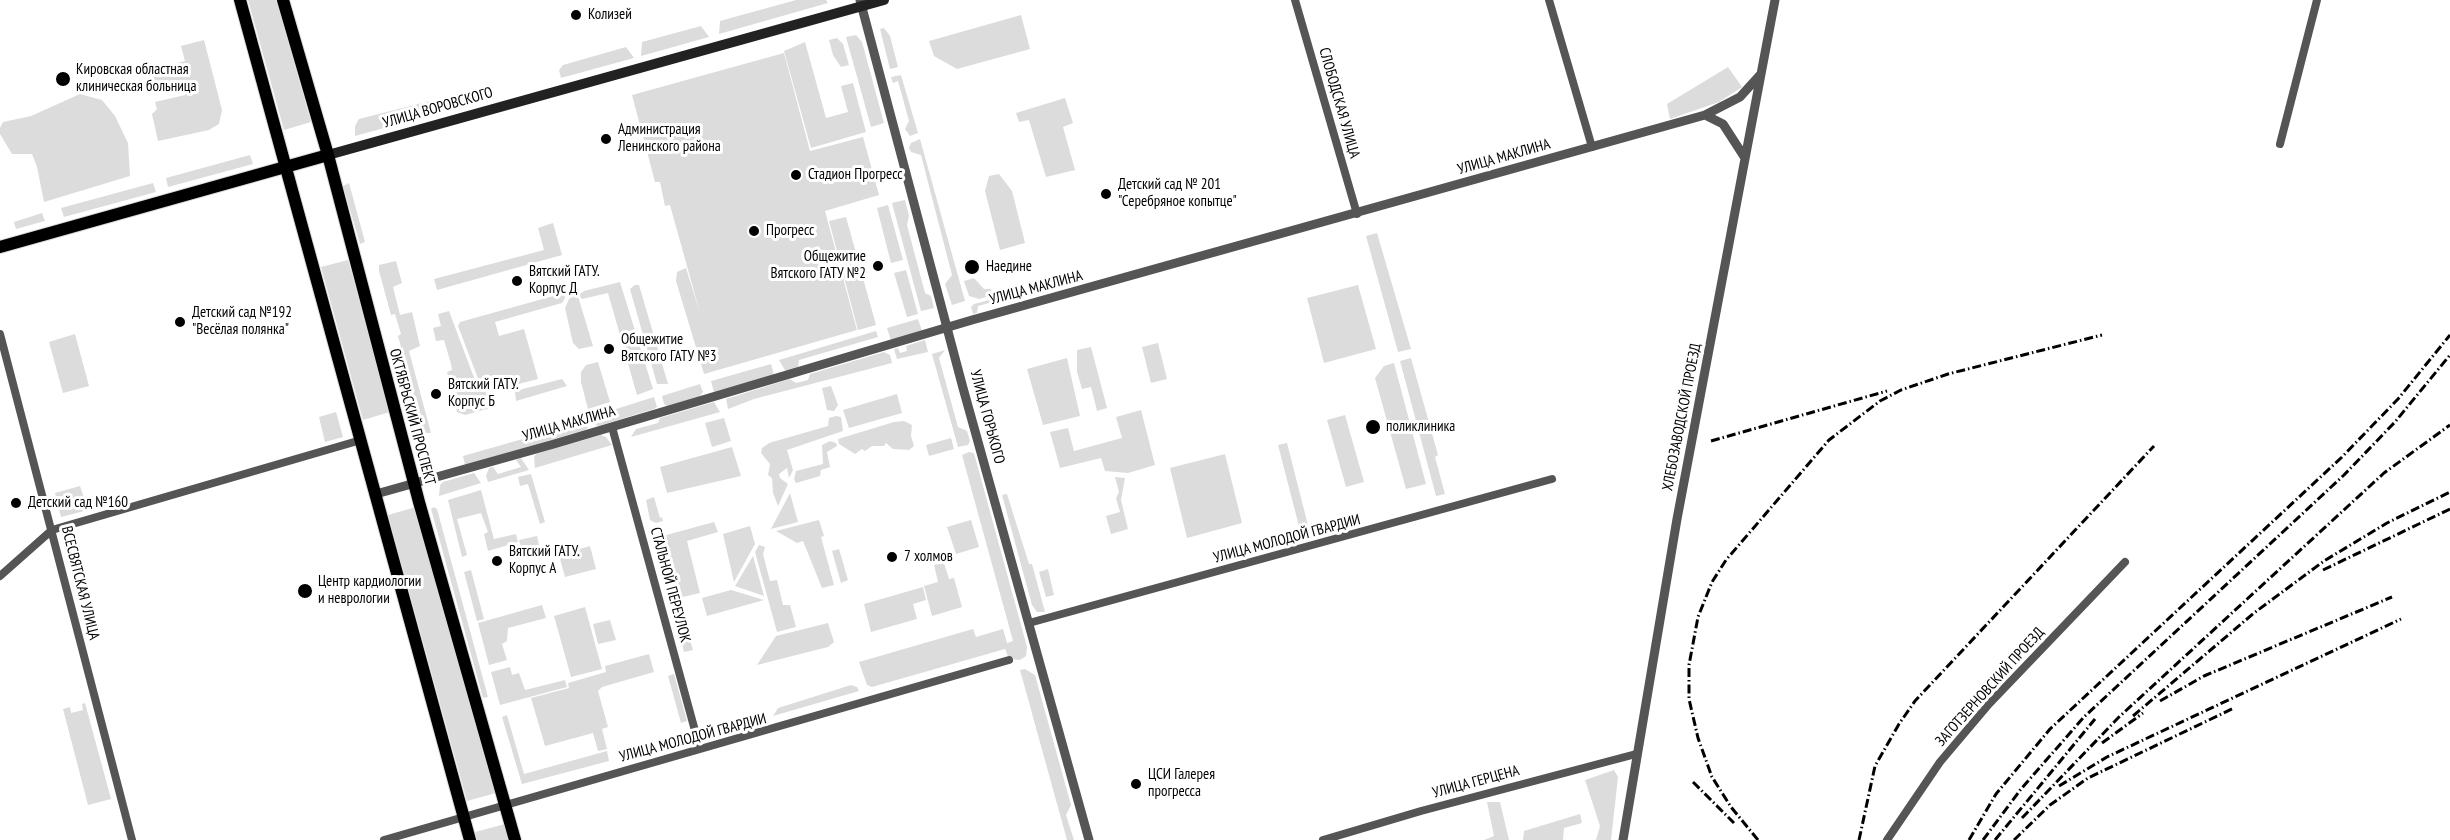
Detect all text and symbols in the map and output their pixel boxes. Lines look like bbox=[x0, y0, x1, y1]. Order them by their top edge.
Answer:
place label: Колизей bbox=[588, 6, 632, 24]
marker: Колизей bbox=[569, 8, 583, 22]
street label: СЛОБОДСКАЯ УЛИЦА bbox=[1315, 46, 1363, 160]
place label: Кировская областная клиническая больница bbox=[76, 61, 196, 96]
marker: Кировская областная клиническая больница bbox=[54, 70, 72, 88]
street label: УЛИЦА ВОРОВСКОГО bbox=[381, 84, 495, 132]
place label: Администрация Ленинского района bbox=[618, 121, 721, 156]
marker: Администрация Ленинского района bbox=[599, 132, 613, 146]
street label: УЛИЦА МАКЛИНА bbox=[1456, 135, 1552, 179]
place label: Стадион Прогресс bbox=[808, 166, 903, 184]
marker: Стадион Прогресс bbox=[789, 168, 803, 182]
place label: Детский сад № 201 "Серебряное копытце" bbox=[1118, 176, 1237, 211]
marker: Детский сад № 201 "Серебряное копытце" bbox=[1099, 187, 1113, 201]
place label: Прогресс bbox=[766, 222, 814, 240]
marker: Прогресс bbox=[747, 224, 761, 238]
place label: Общежитие Вятского ГАТУ №2 bbox=[770, 248, 866, 283]
marker: Наедине bbox=[963, 258, 981, 276]
place label: Наедине bbox=[986, 258, 1032, 276]
marker: Общежитие Вятского ГАТУ №2 bbox=[871, 259, 885, 273]
place label: Вятский ГАТУ. Корпус Д bbox=[529, 263, 600, 298]
street label: УЛИЦА МАКЛИНА bbox=[988, 267, 1084, 309]
marker: Вятский ГАТУ. Корпус Д bbox=[510, 274, 524, 288]
place label: Детский сад №192 "Весёлая полянка" bbox=[192, 304, 292, 339]
marker: Детский сад №192 "Весёлая полянка" bbox=[173, 315, 187, 329]
place label: Общежитие Вятского ГАТУ №3 bbox=[621, 331, 717, 366]
marker: Общежитие Вятского ГАТУ №3 bbox=[602, 342, 616, 356]
street label: ХЛЕБОЗАВОДСКОЙ ПРОЕЗД bbox=[1659, 342, 1705, 492]
street label: ОКТЯБРЬСКИЙ ПРОСПЕКТ bbox=[385, 347, 439, 487]
street label: УЛИЦА ГОРЬКОГО bbox=[966, 368, 1008, 466]
place label: Вятский ГАТУ. Корпус Б bbox=[448, 376, 519, 411]
marker: Вятский ГАТУ. Корпус Б bbox=[429, 387, 443, 401]
street label: УЛИЦА МАКЛИНА bbox=[521, 402, 617, 446]
marker: поликлиника bbox=[1364, 418, 1382, 436]
place label: поликлиника bbox=[1386, 418, 1455, 436]
place label: Детский сад №160 bbox=[28, 494, 128, 512]
marker: Детский сад №160 bbox=[9, 496, 23, 510]
street label: УЛИЦА МОЛОДОЙ ГВАРДИИ bbox=[1212, 511, 1362, 567]
street label: ВСЕСВЯТСКАЯ УЛИЦА bbox=[57, 524, 103, 642]
street label: СТАЛЬНОЙ ПЕРЕУЛОК bbox=[646, 525, 694, 645]
place label: Вятский ГАТУ. Корпус А bbox=[509, 543, 580, 578]
place label: 7 холмов bbox=[904, 548, 953, 566]
marker: 7 холмов bbox=[885, 550, 899, 564]
marker: Вятский ГАТУ. Корпус А bbox=[490, 554, 504, 568]
place label: Центр кардиологии и неврологии bbox=[318, 573, 421, 608]
marker: Центр кардиологии и неврологии bbox=[296, 582, 314, 600]
street label: ЗАГОТЗЕРНОВСКИЙ ПРОЕЗД bbox=[1932, 624, 2048, 750]
street label: УЛИЦА МОЛОДОЙ ГВАРДИИ bbox=[618, 710, 768, 766]
street label: УЛИЦА ГЕРЦЕНА bbox=[1431, 762, 1521, 802]
place label: ЦСИ Галерея прогресса bbox=[1148, 766, 1215, 801]
marker: ЦСИ Галерея прогресса bbox=[1129, 777, 1143, 791]

